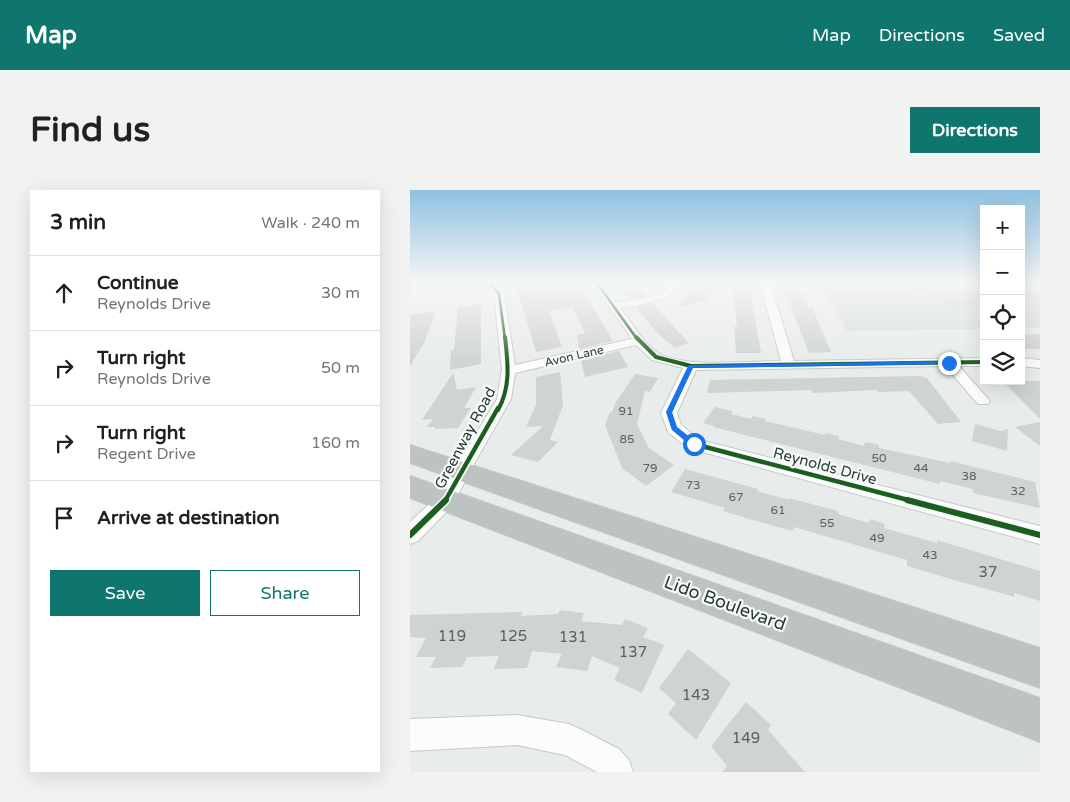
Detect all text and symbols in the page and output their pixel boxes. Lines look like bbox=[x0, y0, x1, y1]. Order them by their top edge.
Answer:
text: Map bbox=[25, 21, 77, 50]
text: Map bbox=[812, 24, 851, 46]
text: Directions bbox=[879, 24, 965, 46]
text: Saved bbox=[993, 24, 1045, 46]
button: Directions bbox=[910, 107, 1040, 153]
text: Find us bbox=[30, 109, 150, 151]
map controls bbox=[980, 205, 1025, 385]
button: + bbox=[980, 205, 1025, 250]
text: 3 min bbox=[50, 210, 106, 235]
text: Walk · 240 m bbox=[261, 213, 360, 233]
button: − bbox=[980, 250, 1025, 295]
text: Continue bbox=[97, 272, 179, 294]
icon: ahead bbox=[50, 279, 78, 307]
text: 30 m bbox=[321, 283, 360, 303]
text: Reynolds Drive bbox=[97, 294, 211, 314]
button: locate bbox=[980, 295, 1025, 340]
button: layers bbox=[980, 340, 1025, 385]
street label: Avon Lane bbox=[543, 342, 605, 370]
text: Turn right bbox=[97, 347, 185, 369]
route end bbox=[938, 352, 961, 375]
icon: right bbox=[50, 354, 78, 382]
text: 50 m bbox=[321, 358, 360, 378]
text: Reynolds Drive bbox=[97, 369, 211, 389]
street label: Greenway Road bbox=[431, 384, 499, 492]
house number: 91 bbox=[618, 404, 634, 418]
text: Turn right bbox=[97, 422, 185, 444]
icon: right bbox=[50, 429, 78, 457]
house number: 85 bbox=[619, 432, 635, 446]
text: 160 m bbox=[311, 433, 360, 453]
route start bbox=[683, 433, 706, 456]
text: Regent Drive bbox=[97, 444, 196, 464]
street label: Reynolds Drive bbox=[771, 444, 879, 488]
house number: 50 bbox=[871, 451, 887, 465]
house number: 79 bbox=[642, 461, 658, 475]
house number: 44 bbox=[913, 461, 929, 475]
house number: 38 bbox=[961, 469, 977, 483]
house number: 73 bbox=[685, 478, 701, 492]
house number: 32 bbox=[1010, 484, 1026, 498]
house number: 67 bbox=[728, 490, 744, 504]
house number: 61 bbox=[770, 503, 786, 517]
icon: arrive bbox=[50, 504, 78, 532]
text: Arrive at destination bbox=[97, 507, 280, 529]
house number: 55 bbox=[819, 516, 835, 530]
house number: 49 bbox=[869, 531, 885, 545]
house number: 43 bbox=[922, 548, 938, 562]
house number: 37 bbox=[979, 563, 997, 581]
button: Save bbox=[50, 570, 200, 616]
button: Share bbox=[210, 570, 360, 616]
street label: Lido Boulevard bbox=[661, 571, 789, 635]
house number: 119 bbox=[438, 627, 466, 645]
house number: 125 bbox=[499, 627, 527, 645]
house number: 131 bbox=[559, 628, 587, 646]
house number: 137 bbox=[619, 643, 647, 661]
house number: 143 bbox=[682, 686, 710, 704]
house number: 149 bbox=[732, 729, 760, 747]

